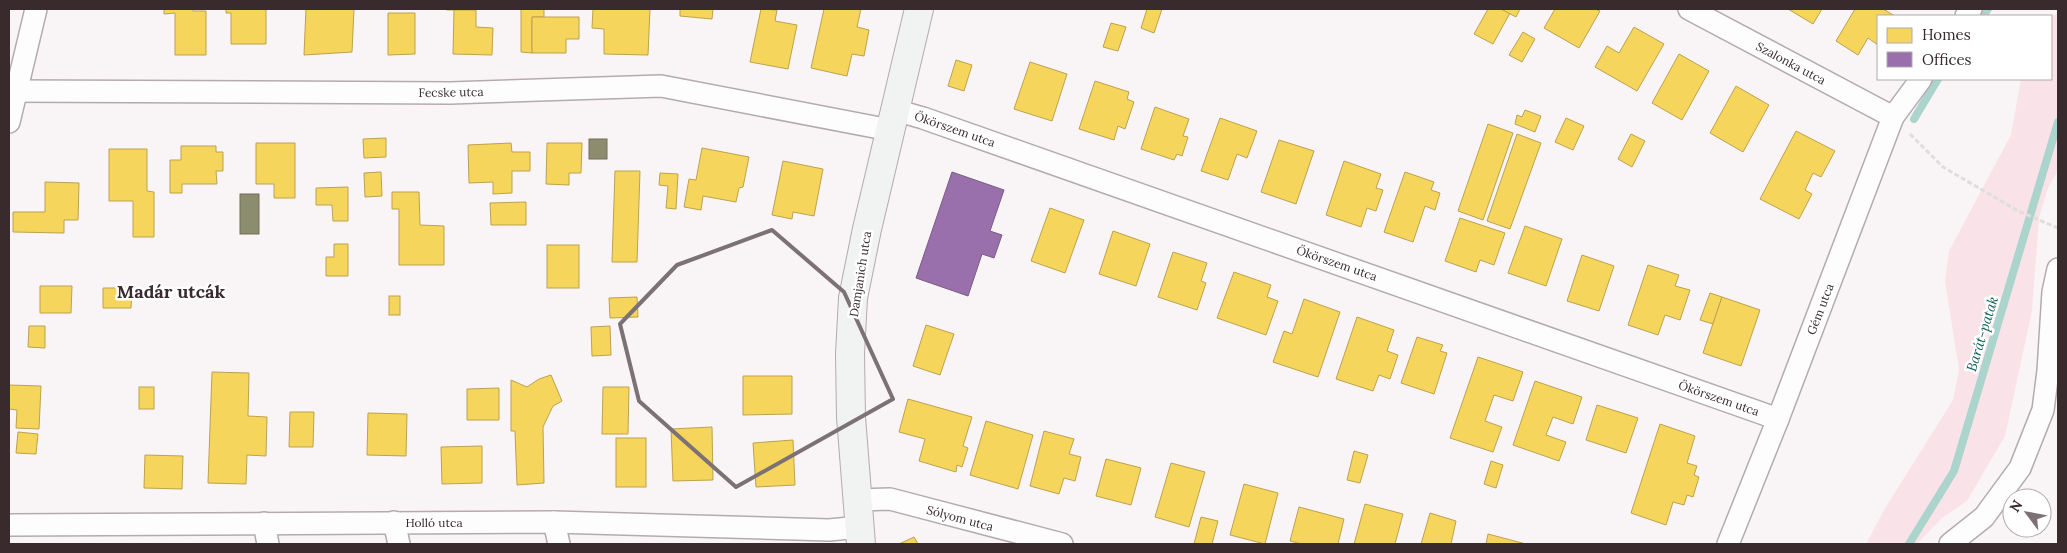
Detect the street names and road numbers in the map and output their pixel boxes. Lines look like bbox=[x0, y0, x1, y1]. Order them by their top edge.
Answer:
street label: Szalonka utca bbox=[1754, 38, 1828, 88]
street label: Fecske utca bbox=[418, 84, 484, 100]
street label: Ökörszem utca bbox=[913, 108, 997, 150]
street label: Damjanich utca bbox=[846, 230, 874, 318]
street label: Ökörszem utca bbox=[1295, 242, 1379, 284]
street label: Gém utca bbox=[1803, 281, 1837, 337]
street label: Ökörszem utca bbox=[1677, 377, 1761, 419]
street label: Sólyom utca bbox=[925, 502, 995, 534]
street label: Holló utca bbox=[405, 515, 463, 530]

